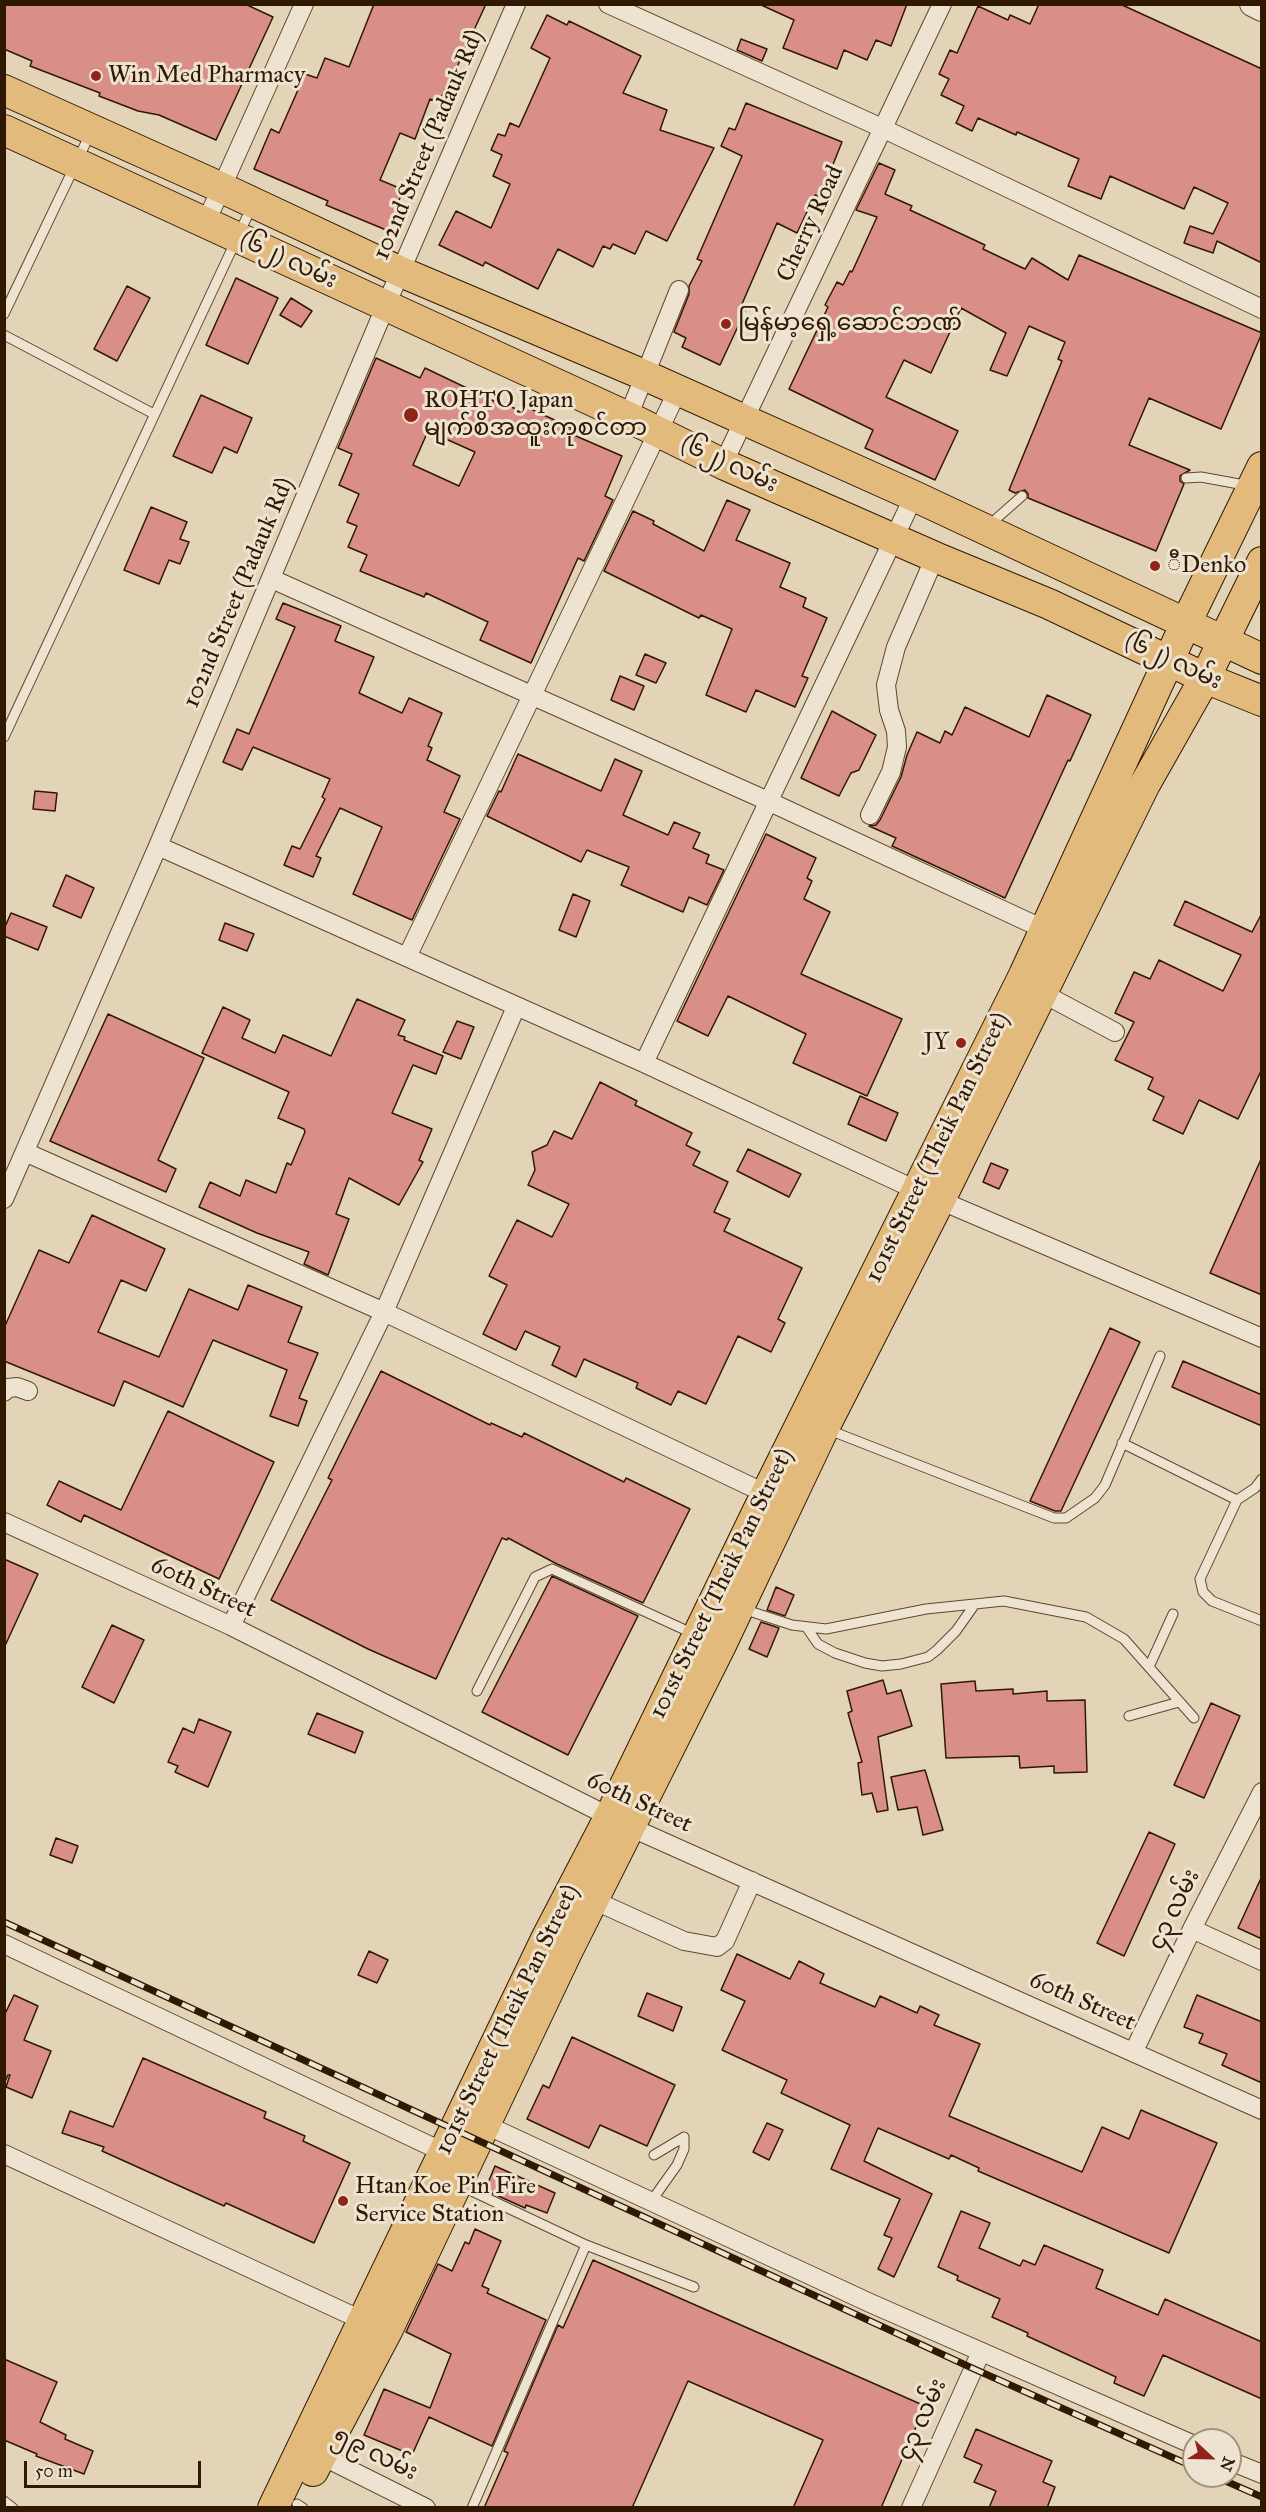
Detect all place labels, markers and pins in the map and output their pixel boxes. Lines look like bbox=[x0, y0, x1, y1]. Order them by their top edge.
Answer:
place label: Win Med Pharmacy bbox=[108, 62, 305, 90]
marker: Win Med Pharmacy bbox=[89, 69, 103, 83]
place label: မြန်မာ့ရှေ့ဆောင်ဘဏ် bbox=[738, 310, 962, 338]
marker: မြန်မာ့ရှေ့ဆောင်ဘဏ် bbox=[719, 317, 733, 331]
place label: ROHTO Japan မျက်စိအထူးကုစင်တာ bbox=[424, 387, 647, 443]
marker: ROHTO Japan မျက်စိအထူးကုစင်တာ bbox=[402, 406, 420, 424]
place label: ီDenko bbox=[1167, 552, 1246, 580]
marker: ီDenko bbox=[1148, 559, 1162, 573]
place label: JY bbox=[924, 1029, 949, 1057]
marker: JY bbox=[954, 1036, 968, 1050]
place label: Htan Koe Pin Fire Service Station bbox=[355, 2173, 536, 2229]
marker: Htan Koe Pin Fire Service Station bbox=[336, 2194, 350, 2208]

